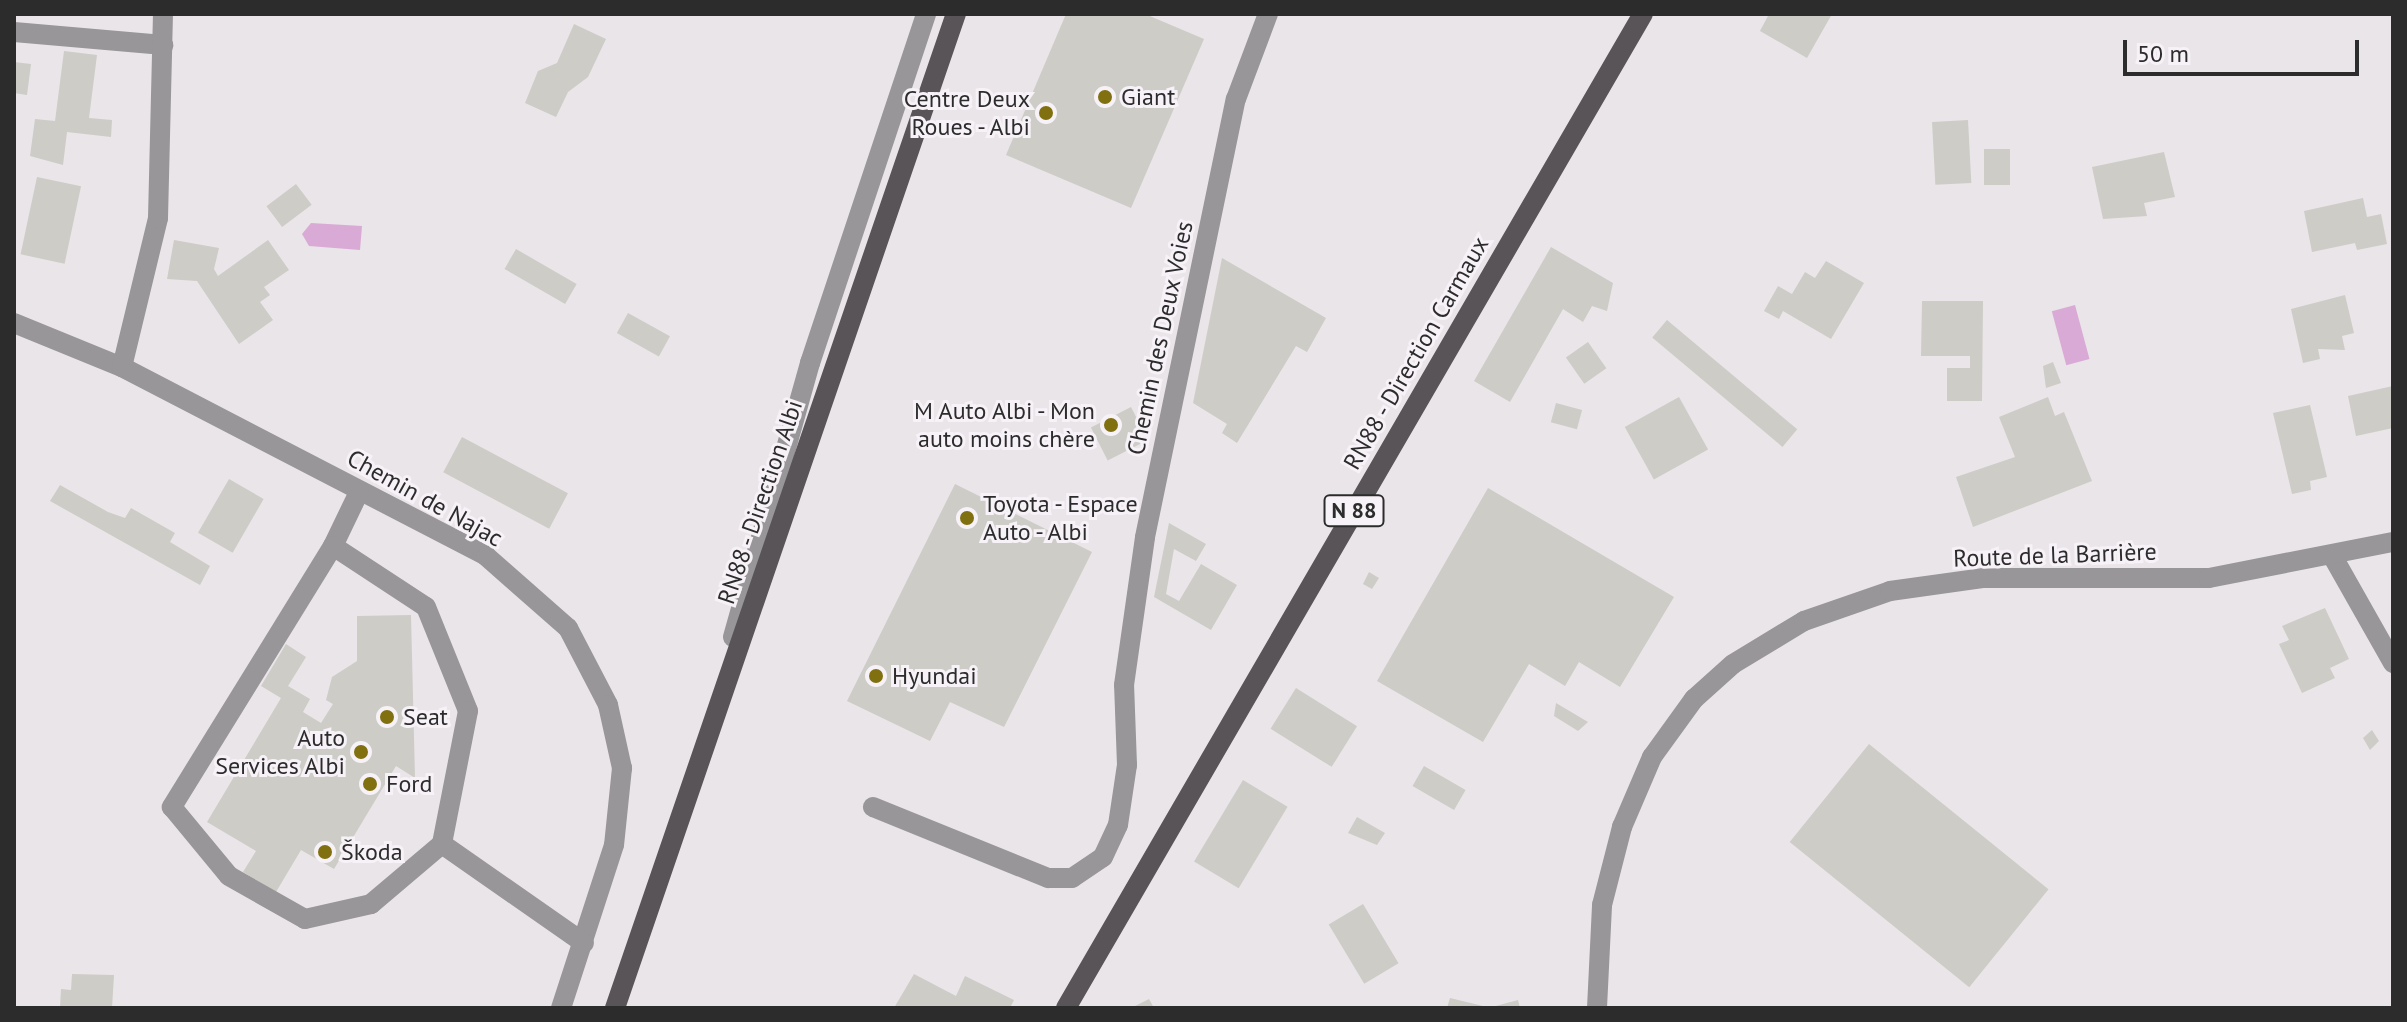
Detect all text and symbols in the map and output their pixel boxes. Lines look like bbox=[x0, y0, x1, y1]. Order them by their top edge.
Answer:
scale bar bbox=[2127, 24, 2363, 74]
text: 50 m bbox=[2137, 38, 2189, 69]
place label: Giant bbox=[1121, 83, 1175, 111]
place label: Centre Deux Roues - Albi bbox=[904, 85, 1030, 141]
marker: Giant bbox=[1096, 88, 1114, 106]
marker: Centre Deux Roues - Albi bbox=[1037, 104, 1055, 122]
street label: Chemin des Deux Voies bbox=[1121, 218, 1199, 458]
street label: RN88 - Direction Carmaux bbox=[1337, 230, 1495, 476]
street label: RN88 - Direction Albi bbox=[711, 394, 809, 610]
place label: M Auto Albi - Mon auto moins chère bbox=[909, 397, 1095, 453]
marker: M Auto Albi - Mon auto moins chère bbox=[1102, 416, 1120, 434]
street label: Chemin de Najac bbox=[342, 443, 508, 553]
place label: Toyota - Espace Auto - Albi bbox=[983, 490, 1141, 546]
road number: N 88 bbox=[1322, 493, 1386, 529]
marker: Toyota - Espace Auto - Albi bbox=[958, 509, 976, 527]
street label: Route de la Barrière bbox=[1953, 537, 2157, 573]
place label: Hyundai bbox=[892, 662, 977, 690]
marker: Hyundai bbox=[867, 667, 885, 685]
place label: Seat bbox=[403, 703, 448, 731]
marker: Seat bbox=[378, 708, 396, 726]
place label: Auto Services Albi bbox=[214, 724, 345, 780]
marker: Auto Services Albi bbox=[352, 743, 370, 761]
place label: Ford bbox=[386, 770, 432, 798]
marker: Ford bbox=[361, 775, 379, 793]
place label: Škoda bbox=[341, 838, 403, 866]
marker: Škoda bbox=[316, 843, 334, 861]

